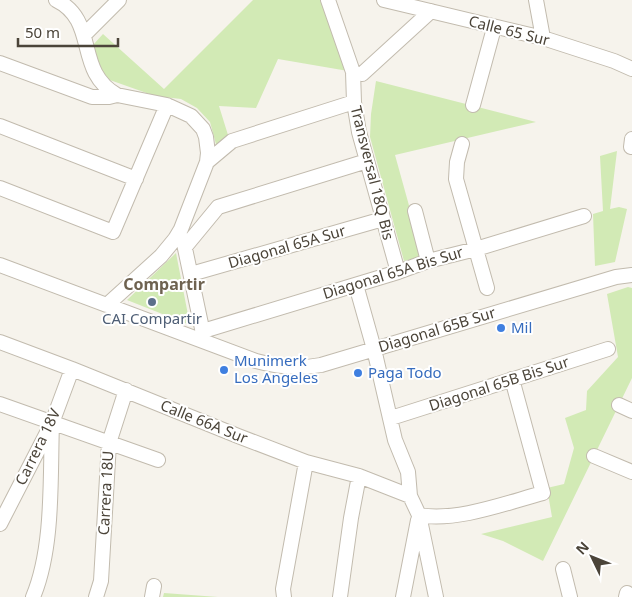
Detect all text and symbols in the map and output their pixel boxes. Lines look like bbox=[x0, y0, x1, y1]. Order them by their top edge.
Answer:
street label: Calle 65 Sur bbox=[467, 10, 552, 50]
scale bar bbox=[18, 15, 118, 47]
text: 50 m bbox=[25, 22, 60, 42]
street label: Transversal 18Q Bis bbox=[347, 104, 399, 242]
street label: Diagonal 65A Sur bbox=[226, 220, 348, 272]
street label: Diagonal 65A Bis Sur bbox=[320, 241, 465, 303]
district label: Compartir bbox=[123, 273, 205, 295]
marker: CAI Compartir bbox=[146, 296, 158, 308]
street label: Diagonal 65B Sur bbox=[376, 302, 498, 356]
place label: CAI Compartir bbox=[102, 308, 202, 328]
place label: Mil bbox=[511, 317, 532, 337]
marker: Mil bbox=[495, 322, 507, 334]
place label: Munimerk Los Angeles bbox=[234, 350, 318, 387]
street label: Diagonal 65B Bis Sur bbox=[426, 351, 571, 415]
place label: Paga Todo bbox=[368, 362, 442, 382]
marker: Munimerk Los Angeles bbox=[218, 364, 230, 376]
marker: Paga Todo bbox=[352, 367, 364, 379]
street label: Calle 66A Sur bbox=[158, 395, 251, 448]
street label: Carrera 18V bbox=[10, 405, 64, 488]
street label: Carrera 18U bbox=[93, 450, 117, 536]
north arrow bbox=[567, 532, 617, 582]
text: N bbox=[571, 537, 593, 558]

